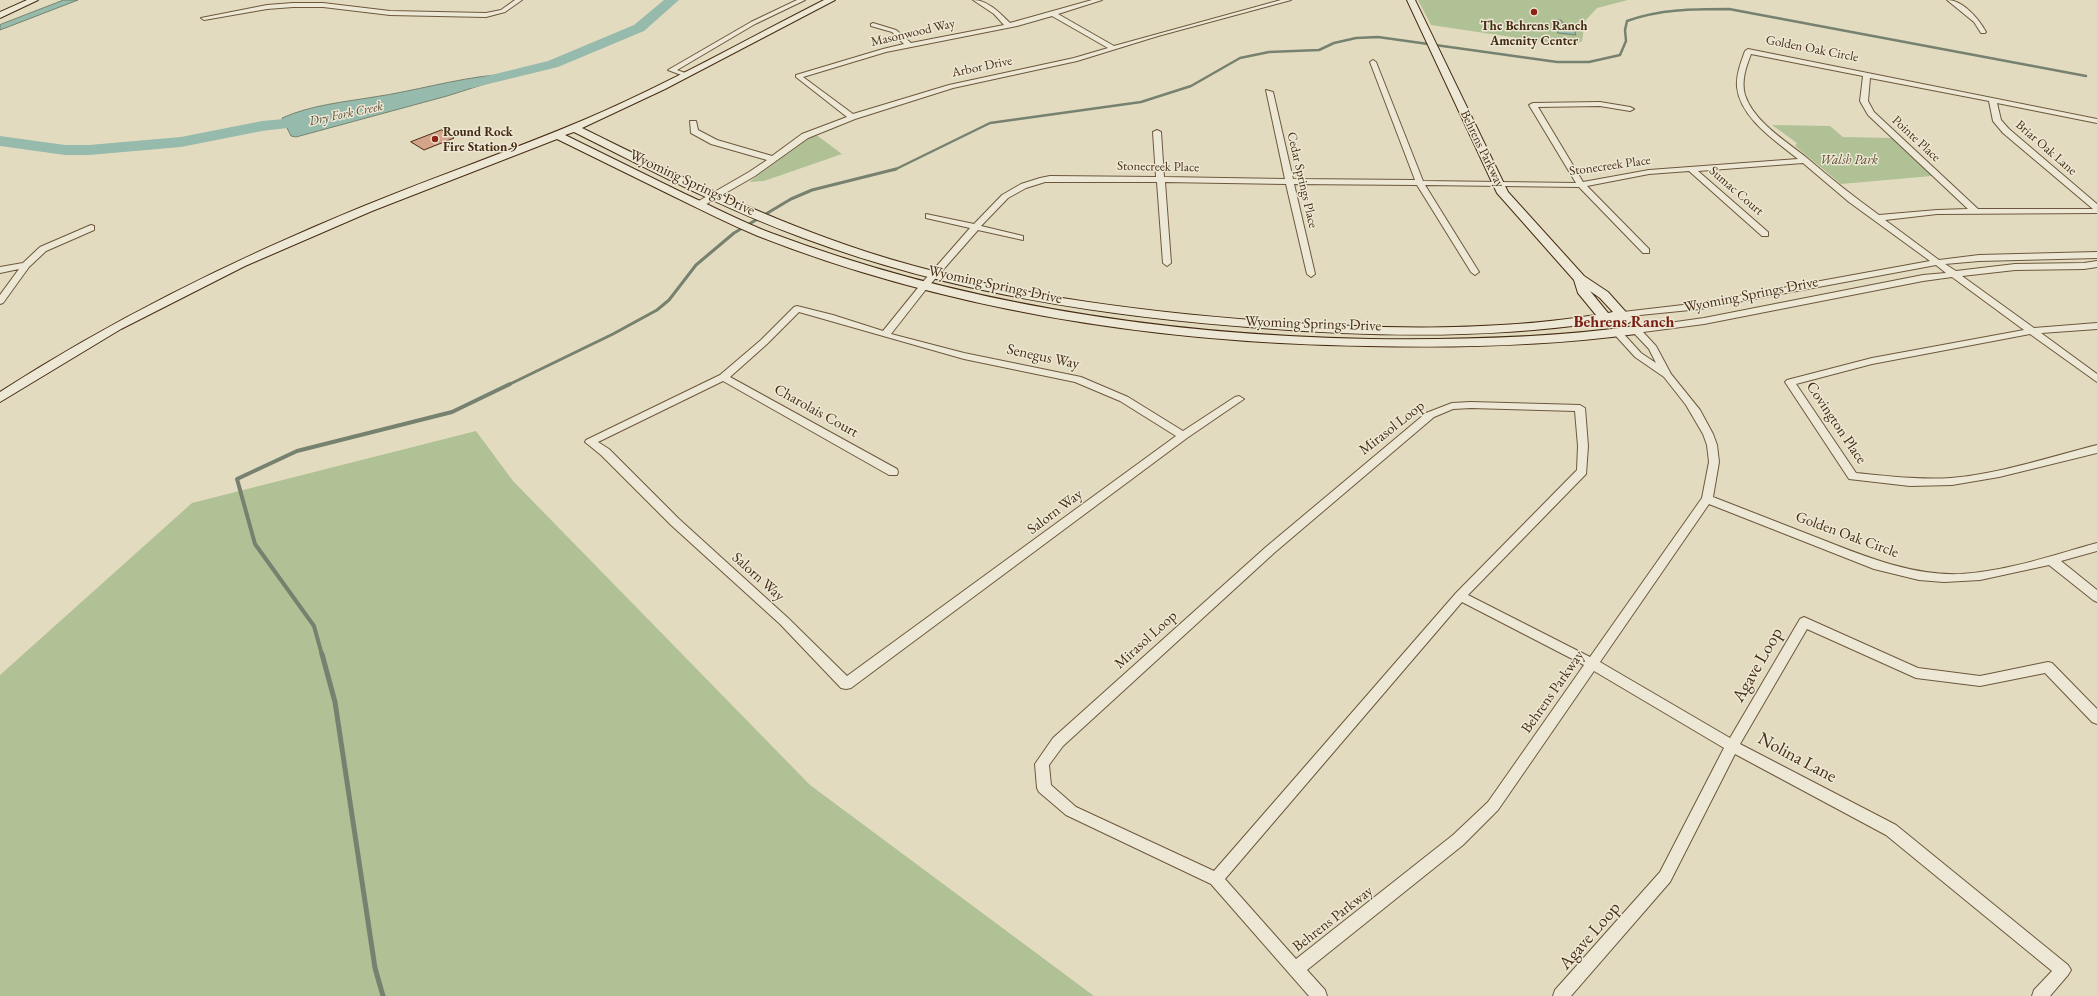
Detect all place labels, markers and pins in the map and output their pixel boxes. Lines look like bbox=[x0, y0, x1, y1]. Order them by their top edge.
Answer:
marker: The Behrens Ranch Amenity Center bbox=[1529, 7, 1539, 17]
place label: The Behrens Ranch Amenity Center bbox=[1481, 18, 1587, 49]
place label: Round Rock Fire Station 9 bbox=[443, 124, 517, 155]
marker: Round Rock Fire Station 9 bbox=[430, 134, 440, 144]

